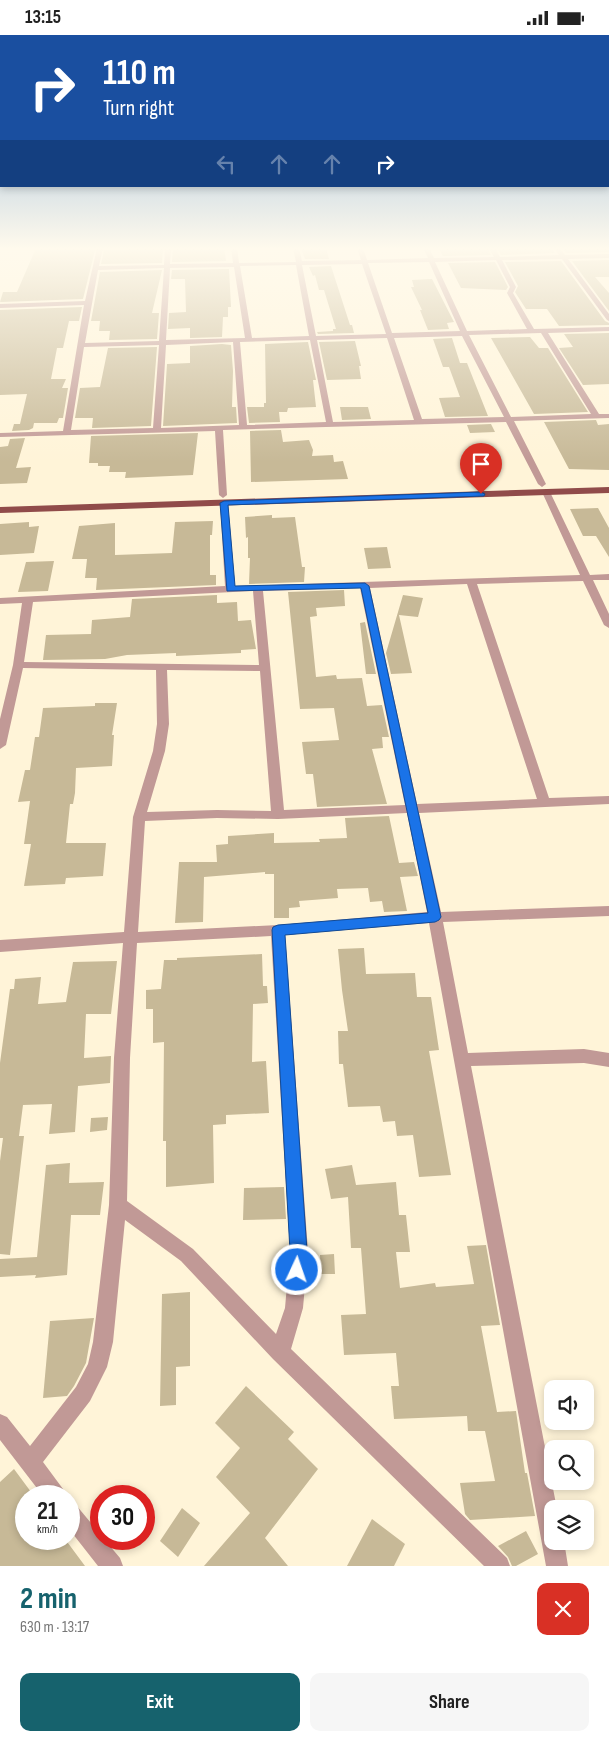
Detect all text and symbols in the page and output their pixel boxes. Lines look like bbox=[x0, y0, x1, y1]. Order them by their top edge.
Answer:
text: 13:15 bbox=[25, 6, 61, 29]
text: 110 m bbox=[103, 52, 176, 95]
icon: right bbox=[20, 55, 85, 120]
text: Turn right bbox=[103, 95, 174, 122]
icon: left bbox=[212, 150, 240, 178]
icon: ahead bbox=[265, 150, 293, 178]
icon: ahead bbox=[318, 150, 346, 178]
icon: right bbox=[371, 150, 399, 178]
pin bbox=[460, 443, 502, 494]
icon: arrive bbox=[467, 450, 495, 478]
position arrow bbox=[270, 1243, 322, 1295]
map controls bbox=[544, 1380, 594, 1550]
button: sound bbox=[544, 1380, 594, 1430]
button: search bbox=[544, 1440, 594, 1490]
speed limit sign: 30 bbox=[90, 1485, 155, 1550]
text: 21 bbox=[37, 1496, 58, 1527]
button: layers bbox=[544, 1500, 594, 1550]
text: km/h bbox=[37, 1522, 58, 1537]
text: 2 min bbox=[20, 1581, 77, 1617]
button: close bbox=[537, 1583, 589, 1635]
text: 630 m · 13:17 bbox=[20, 1618, 89, 1637]
button: Exit bbox=[20, 1673, 300, 1731]
button: Share bbox=[310, 1673, 589, 1731]

